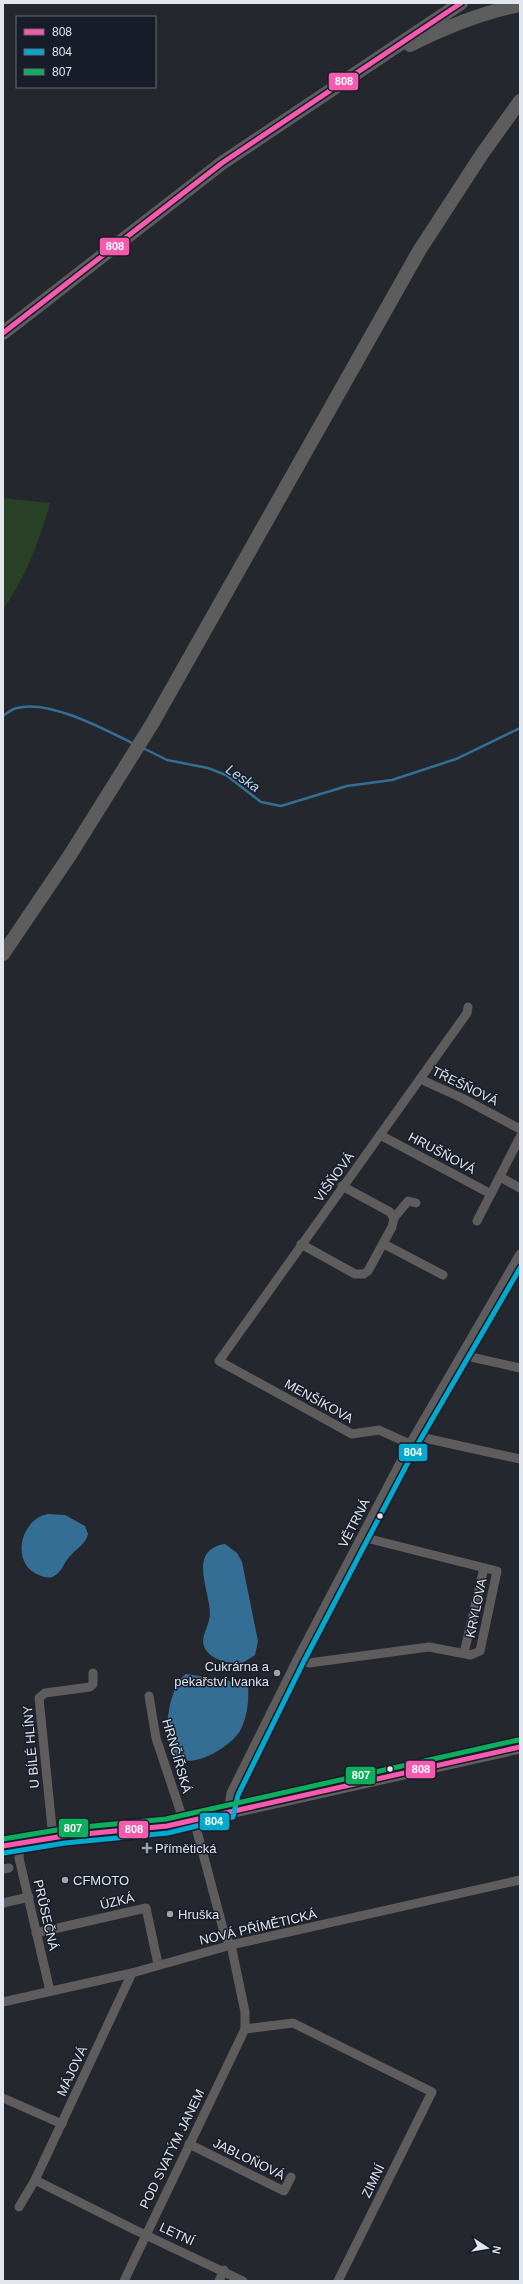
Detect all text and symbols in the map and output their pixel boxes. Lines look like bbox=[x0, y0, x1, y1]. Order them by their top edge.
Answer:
legend bbox=[16, 16, 156, 88]
text: 808 bbox=[52, 25, 72, 39]
text: 804 bbox=[52, 45, 72, 59]
text: 807 bbox=[52, 65, 72, 79]
line badge: 808 bbox=[328, 72, 359, 91]
text: 808 bbox=[335, 75, 353, 87]
line badge: 808 bbox=[99, 237, 130, 256]
text: 808 bbox=[106, 240, 124, 252]
water label: Leska bbox=[223, 761, 263, 795]
street label: TŘEŠŇOVÁ bbox=[430, 1064, 501, 1109]
street label: HRUŠŇOVÁ bbox=[406, 1129, 478, 1177]
street label: VIŠŇOVÁ bbox=[311, 1149, 357, 1205]
street label: MENŠÍKOVA bbox=[282, 1376, 356, 1426]
line badge: 804 bbox=[398, 1443, 428, 1462]
text: 804 bbox=[404, 1446, 423, 1458]
street label: VĚTRNÁ bbox=[335, 1496, 373, 1550]
unlabelled marker bbox=[375, 1511, 385, 1521]
street label: KRYLOVA bbox=[462, 1577, 490, 1639]
place label: Cukrárna a pekařství Ivanka bbox=[174, 1659, 270, 1689]
marker: Cukrárna a pekařství Ivanka bbox=[272, 1668, 282, 1678]
street label: U BÍLÉ HLÍNY bbox=[20, 1705, 42, 1789]
street label: HRNČÍŘSKÁ bbox=[159, 1717, 195, 1795]
line badge: 808 bbox=[405, 1760, 436, 1779]
text: 808 bbox=[412, 1763, 430, 1775]
unlabelled marker bbox=[385, 1764, 395, 1774]
line badge: 807 bbox=[345, 1766, 376, 1785]
text: 807 bbox=[352, 1769, 370, 1781]
line badge: 804 bbox=[199, 1812, 230, 1831]
text: 804 bbox=[205, 1815, 224, 1827]
line badge: 807 bbox=[58, 1818, 89, 1838]
line badge: 808 bbox=[118, 1820, 149, 1839]
text: 807 bbox=[64, 1822, 82, 1834]
text: 808 bbox=[125, 1823, 143, 1835]
place label: Přímětická bbox=[155, 1841, 217, 1856]
marker: Přímětická bbox=[142, 1843, 152, 1853]
place label: CFMOTO bbox=[73, 1873, 129, 1888]
marker: CFMOTO bbox=[60, 1875, 70, 1885]
street label: PRŮSEČNÁ bbox=[31, 1878, 62, 1952]
street label: ÚZKÁ bbox=[98, 1890, 136, 1912]
street label: NOVÁ PŘÍMĚTICKÁ bbox=[198, 1906, 318, 1948]
place label: Hruška bbox=[178, 1907, 220, 1922]
marker: Hruška bbox=[165, 1909, 175, 1919]
street label: MÁJOVÁ bbox=[54, 2043, 90, 2098]
street label: POD SVATÝM JANEM bbox=[137, 2087, 207, 2211]
street label: JABLOŇOVÁ bbox=[211, 2135, 288, 2183]
street label: ZIMNÍ bbox=[359, 2161, 388, 2200]
street label: LETNÍ bbox=[157, 2219, 197, 2249]
north arrow bbox=[467, 2228, 507, 2268]
text: N bbox=[490, 2245, 503, 2255]

